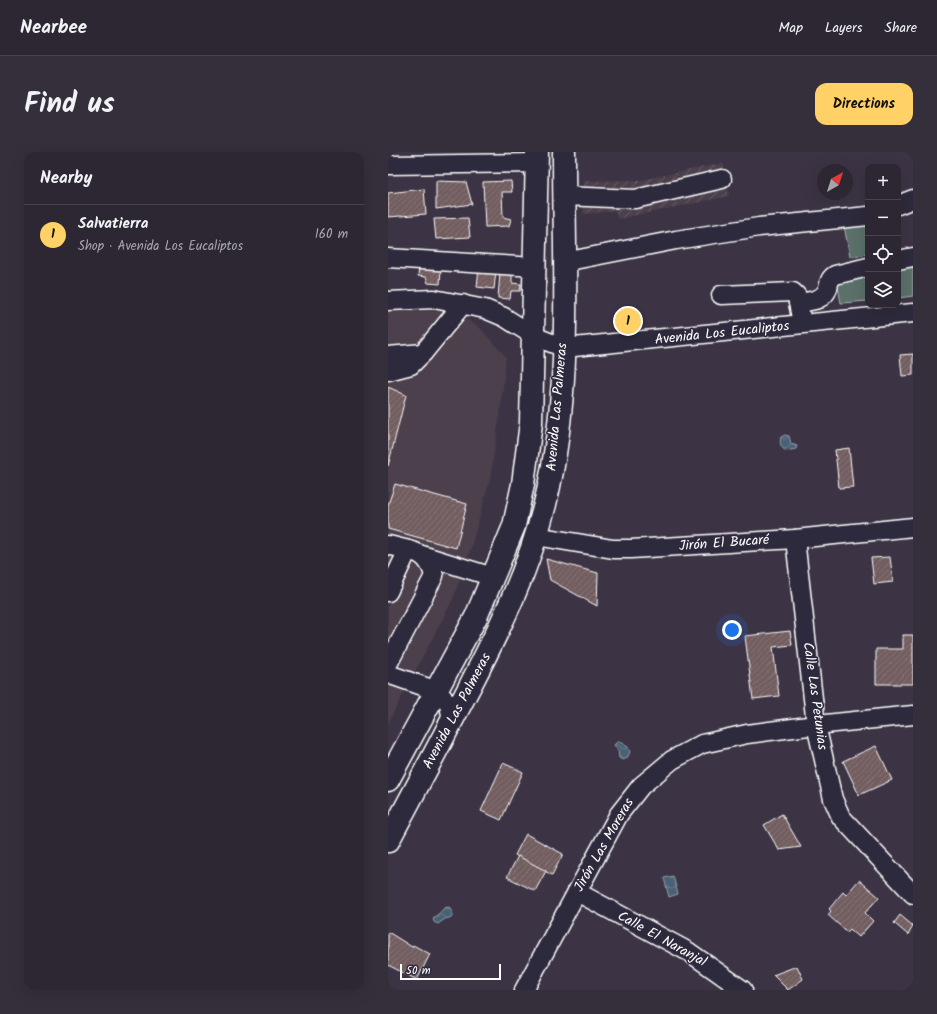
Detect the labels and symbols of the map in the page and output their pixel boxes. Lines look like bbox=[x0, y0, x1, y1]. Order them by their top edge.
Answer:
north arrow bbox=[817, 164, 853, 200]
pin: 1 bbox=[615, 306, 641, 336]
street label: Avenida Los Eucaliptos bbox=[654, 315, 790, 351]
street label: Avenida Las Palmeras bbox=[540, 342, 574, 472]
street label: Jirón El Bucaré bbox=[678, 529, 771, 557]
your location bbox=[722, 620, 742, 640]
street label: Calle Las Petunias bbox=[797, 641, 833, 751]
street label: Avenida Las Palmeras bbox=[417, 649, 497, 773]
street label: Jirón Las Moreras bbox=[568, 794, 640, 896]
street label: Calle El Naranjal bbox=[613, 905, 711, 973]
scale bar bbox=[400, 962, 501, 981]

